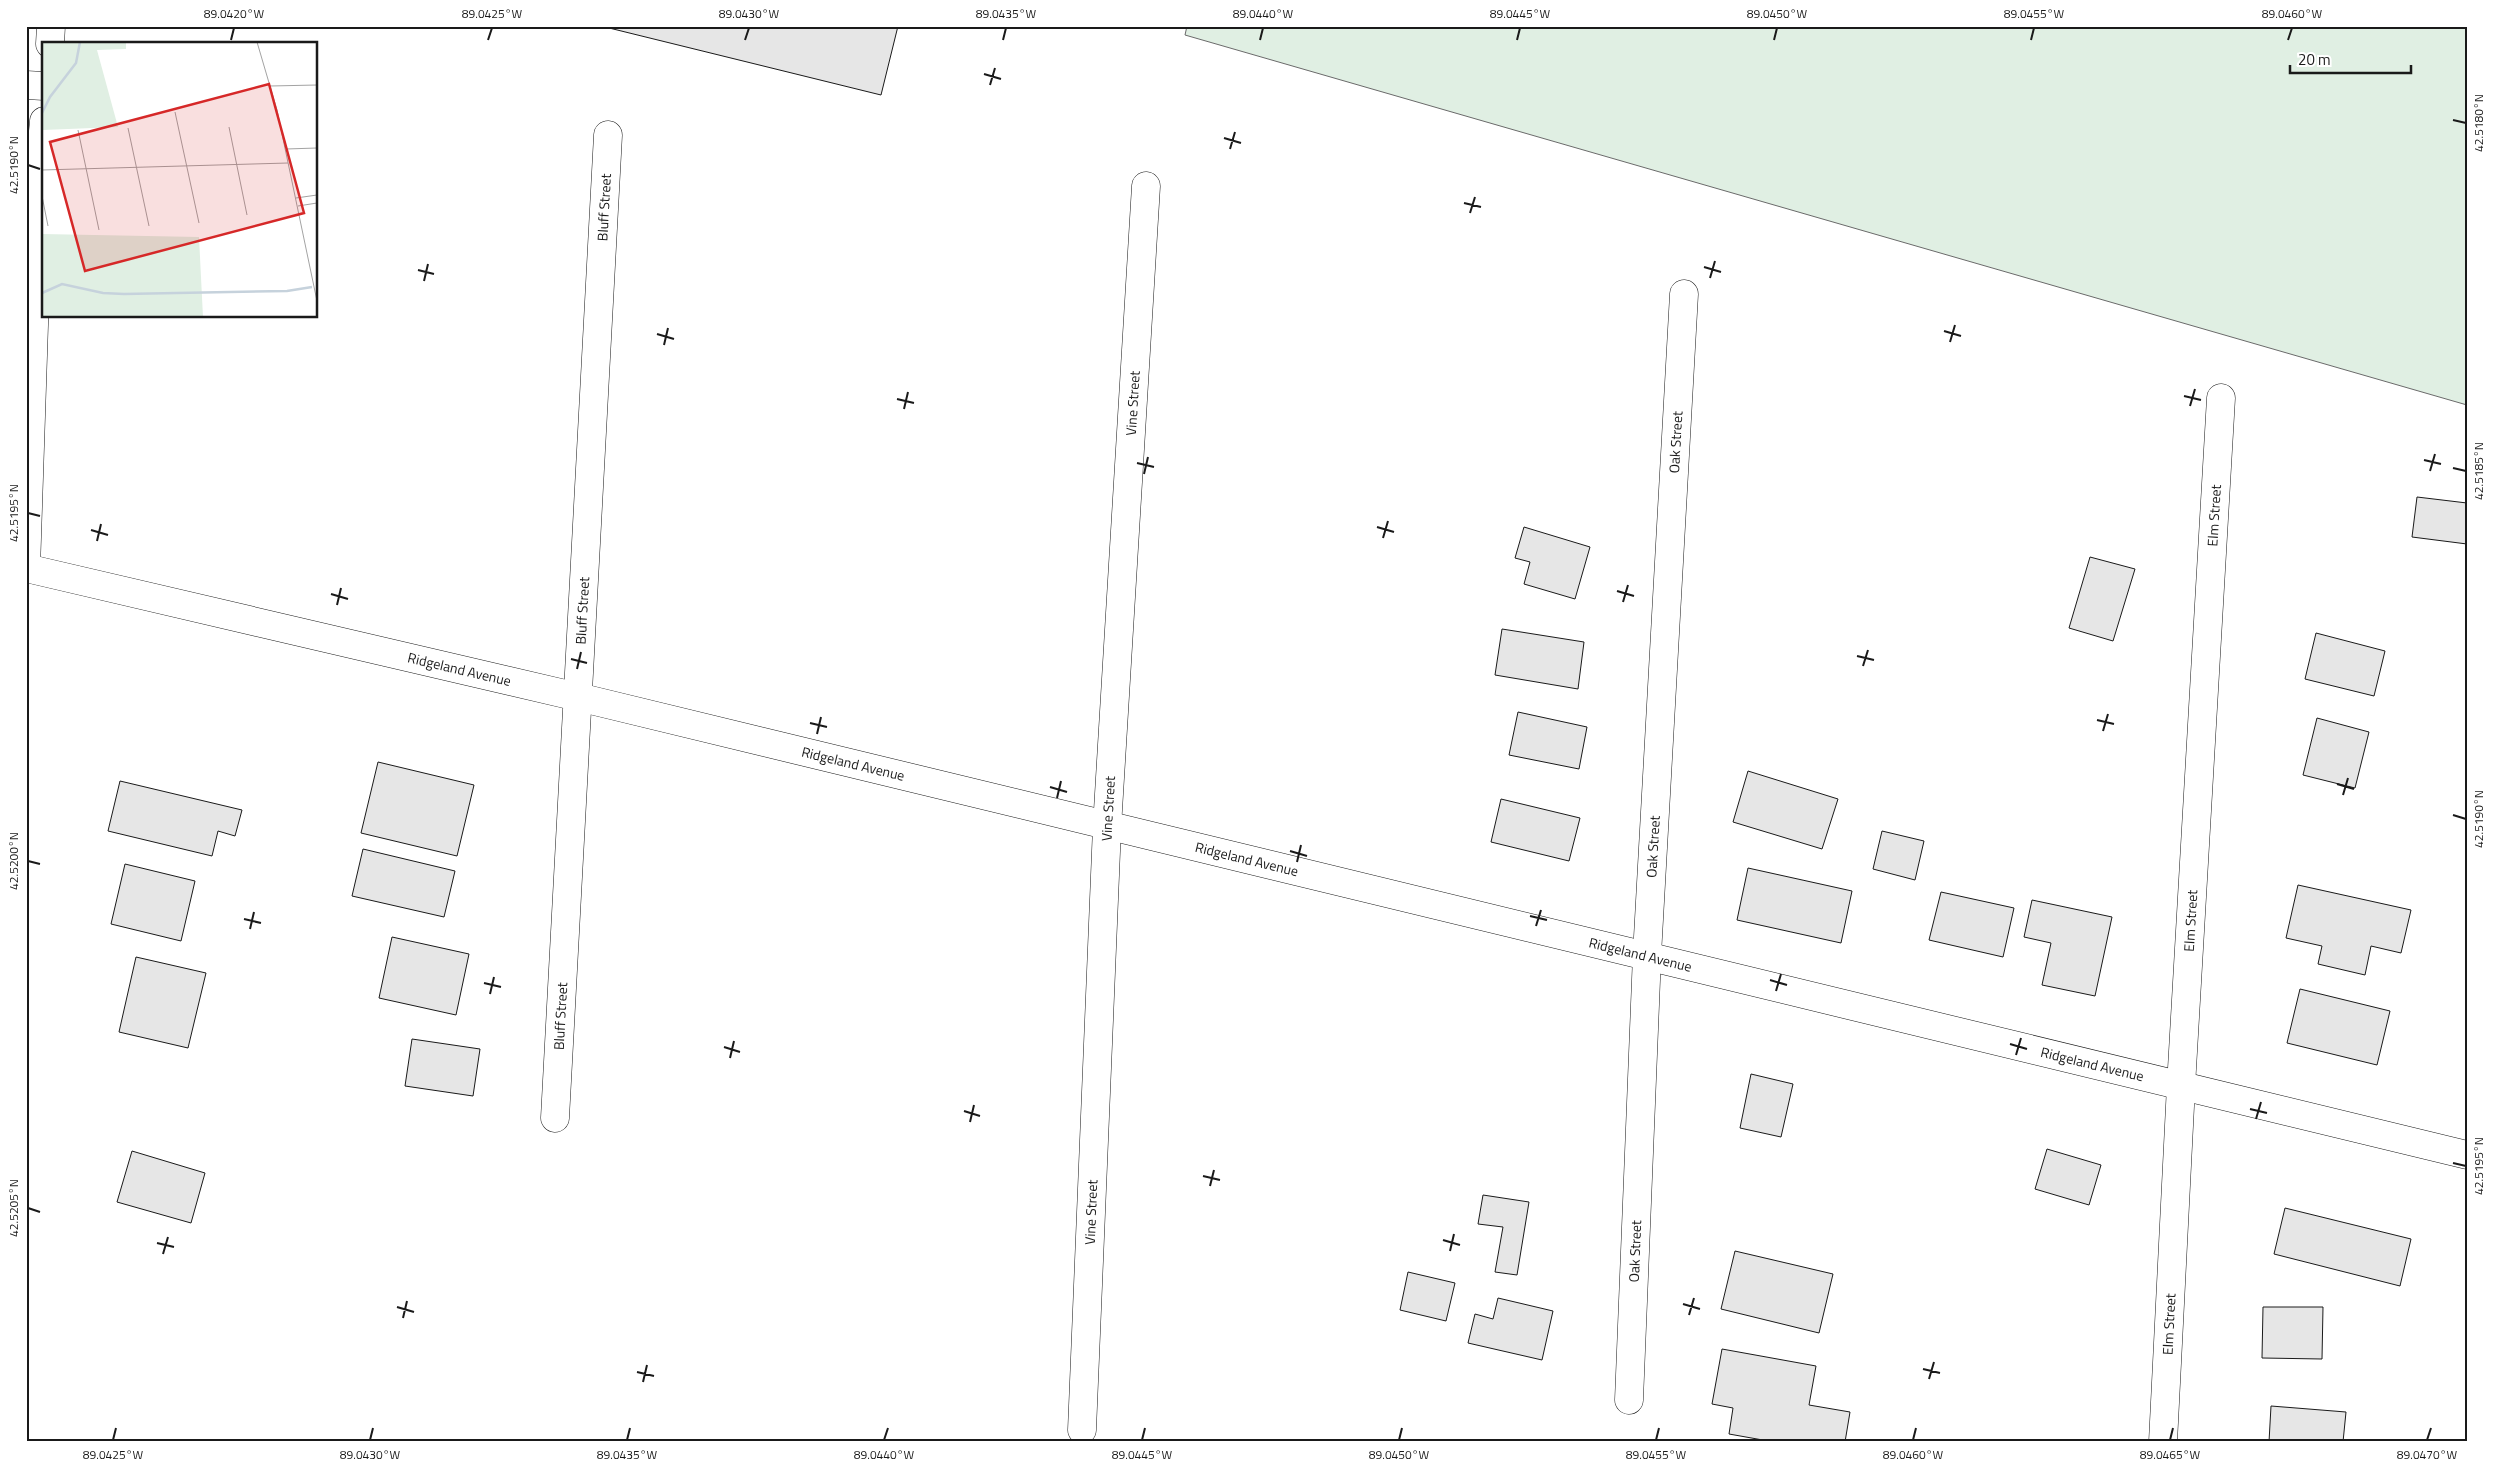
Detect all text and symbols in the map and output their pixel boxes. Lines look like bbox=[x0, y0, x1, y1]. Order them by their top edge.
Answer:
text: 89.0420°W bbox=[204, 4, 264, 23]
text: 89.0425°W bbox=[462, 4, 522, 23]
text: 89.0430°W bbox=[719, 4, 779, 23]
text: 89.0435°W bbox=[976, 4, 1036, 23]
text: 89.0440°W bbox=[1233, 4, 1293, 23]
text: 89.0445°W bbox=[1490, 4, 1550, 23]
text: 89.0450°W bbox=[1747, 4, 1807, 23]
text: 89.0455°W bbox=[2004, 4, 2064, 23]
text: 89.0460°W bbox=[2262, 4, 2322, 23]
inset map bbox=[42, 42, 318, 318]
scale bar bbox=[2290, 42, 2412, 74]
text: 20 m bbox=[2298, 48, 2331, 71]
text: 42.5180°N bbox=[2469, 94, 2488, 152]
text: 42.5190°N bbox=[4, 136, 23, 194]
street label: Bluff Street bbox=[591, 173, 616, 242]
street label: Vine Street bbox=[1120, 370, 1145, 436]
street label: Oak Street bbox=[1663, 410, 1687, 474]
text: 42.5185°N bbox=[2469, 442, 2488, 500]
text: 42.5195°N bbox=[4, 484, 23, 542]
street label: Elm Street bbox=[2201, 484, 2226, 547]
street label: Bluff Street bbox=[570, 576, 594, 645]
street label: Ridgeland Avenue bbox=[406, 647, 513, 691]
street label: Ridgeland Avenue bbox=[800, 741, 907, 786]
street label: Vine Street bbox=[1095, 775, 1120, 841]
text: 42.5190°N bbox=[2469, 790, 2488, 848]
street label: Oak Street bbox=[1640, 815, 1665, 878]
text: 42.5200°N bbox=[4, 832, 23, 890]
street label: Ridgeland Avenue bbox=[1193, 836, 1301, 881]
street label: Elm Street bbox=[2178, 889, 2202, 952]
street label: Ridgeland Avenue bbox=[1587, 931, 1694, 977]
street label: Bluff Street bbox=[548, 982, 572, 1051]
street label: Ridgeland Avenue bbox=[2039, 1041, 2146, 1086]
text: 42.5195°N bbox=[2469, 1137, 2488, 1195]
text: 42.5205°N bbox=[4, 1179, 23, 1237]
street label: Vine Street bbox=[1079, 1179, 1102, 1245]
street label: Oak Street bbox=[1623, 1220, 1646, 1283]
street label: Elm Street bbox=[2156, 1293, 2181, 1356]
text: 89.0425°W bbox=[83, 1445, 143, 1464]
text: 89.0430°W bbox=[340, 1445, 400, 1464]
text: 89.0435°W bbox=[597, 1445, 657, 1464]
text: 89.0440°W bbox=[854, 1445, 914, 1464]
text: 89.0445°W bbox=[1112, 1445, 1172, 1464]
text: 89.0450°W bbox=[1369, 1445, 1429, 1464]
text: 89.0455°W bbox=[1626, 1445, 1686, 1464]
text: 89.0460°W bbox=[1883, 1445, 1943, 1464]
text: 89.0465°W bbox=[2140, 1445, 2200, 1464]
text: 89.0470°W bbox=[2397, 1445, 2457, 1464]

